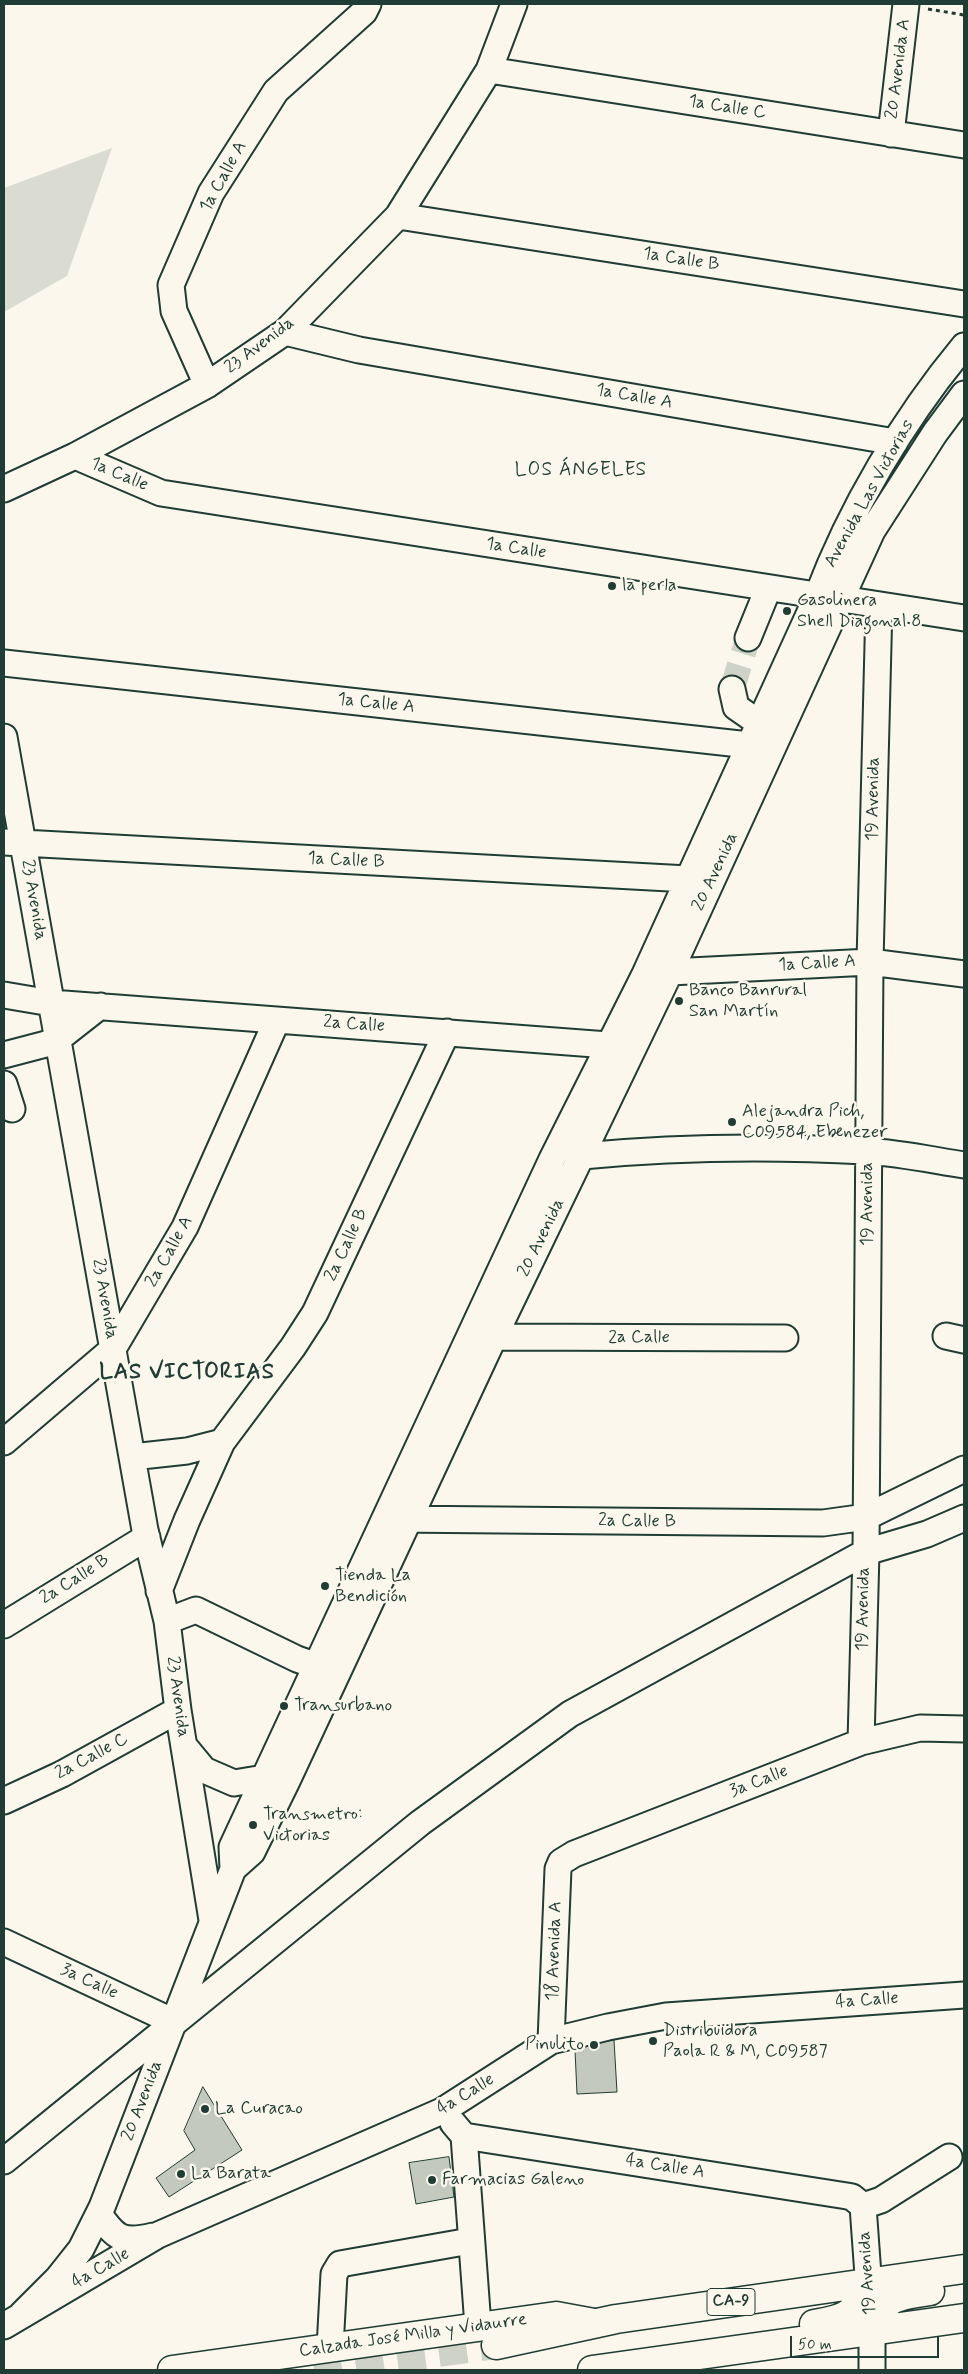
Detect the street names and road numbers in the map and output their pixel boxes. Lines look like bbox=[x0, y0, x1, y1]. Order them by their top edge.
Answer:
street label: 20 Avenida A bbox=[882, 18, 916, 120]
street label: 1a Calle C bbox=[687, 91, 767, 125]
street label: 1a Calle A bbox=[196, 138, 252, 216]
street label: 1a Calle B bbox=[641, 243, 721, 277]
street label: 23 Avenida bbox=[221, 313, 299, 379]
street label: 1a Calle A bbox=[594, 380, 674, 414]
street label: Avenida Las Victorias bbox=[820, 416, 920, 572]
street label: 1a Calle bbox=[87, 453, 151, 497]
street label: 1a Calle bbox=[484, 534, 548, 564]
street label: 1a Calle A bbox=[336, 689, 416, 719]
street label: 19 Avenida bbox=[862, 757, 886, 841]
street label: 20 Avenida bbox=[688, 829, 744, 915]
street label: 1a Calle B bbox=[307, 848, 385, 874]
street label: 23 Avenida bbox=[15, 858, 51, 942]
street label: 1a Calle A bbox=[778, 951, 856, 977]
street label: 2a Calle bbox=[323, 1012, 385, 1038]
street label: 19 Avenida bbox=[857, 1162, 879, 1246]
street label: 20 Avenida bbox=[514, 1195, 570, 1281]
street label: 2a Calle B bbox=[321, 1205, 373, 1285]
street label: 2a Calle A bbox=[142, 1213, 198, 1291]
street label: 23 Avenida bbox=[86, 1257, 122, 1341]
street label: 2a Calle bbox=[608, 1327, 670, 1349]
street label: 2a Calle B bbox=[598, 1511, 676, 1533]
street label: 2a Calle B bbox=[36, 1550, 114, 1610]
street label: 19 Avenida bbox=[852, 1567, 876, 1651]
street label: 23 Avenida bbox=[161, 1655, 193, 1739]
street label: 2a Calle C bbox=[52, 1729, 132, 1785]
street label: 3a Calle bbox=[727, 1761, 791, 1803]
street label: 18 Avenida A bbox=[542, 1901, 568, 2001]
street label: 3a Calle bbox=[57, 1959, 121, 2005]
street label: 4a Calle bbox=[835, 1988, 899, 2014]
street label: 20 Avenida bbox=[118, 2058, 168, 2144]
street label: 4a Calle bbox=[433, 2069, 499, 2121]
street label: 4a Calle A bbox=[624, 2150, 706, 2184]
street label: 19 Avenida bbox=[854, 2230, 882, 2316]
street label: 4a Calle bbox=[68, 2244, 134, 2294]
road number: CA-9 bbox=[707, 2288, 755, 2316]
street label: Calzada José Milla y Vidaurre bbox=[298, 2309, 528, 2363]

